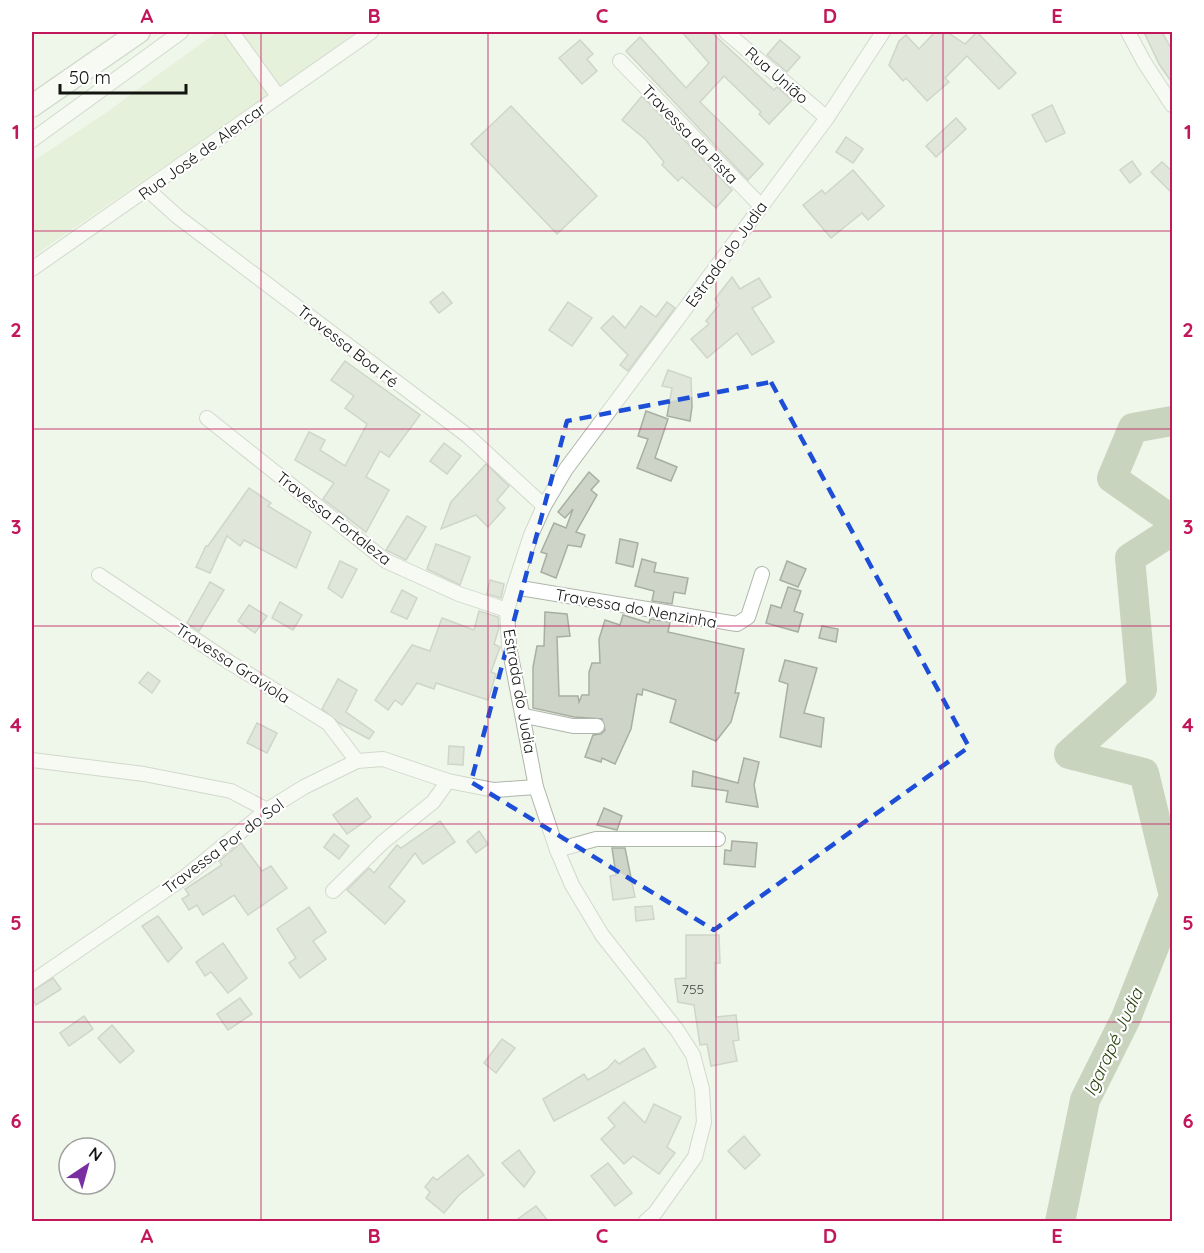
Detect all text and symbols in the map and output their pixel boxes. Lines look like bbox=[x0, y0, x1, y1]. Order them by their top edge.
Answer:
text: A bbox=[141, 3, 154, 28]
text: B bbox=[367, 3, 381, 28]
text: C bbox=[596, 3, 609, 28]
text: D bbox=[823, 3, 837, 28]
text: E bbox=[1051, 3, 1063, 28]
street label: Rua União bbox=[741, 42, 813, 108]
scale bar bbox=[60, 57, 186, 95]
text: 50 m bbox=[69, 66, 111, 89]
street label: Travessa da Pista bbox=[638, 80, 742, 188]
street label: Rua José de Alencar bbox=[134, 98, 270, 204]
text: 1 bbox=[12, 119, 20, 144]
text: 1 bbox=[1184, 119, 1192, 144]
street label: Estrada do Judia bbox=[681, 197, 771, 311]
street label: Travessa Boa Fé bbox=[293, 300, 403, 392]
text: 2 bbox=[10, 317, 22, 342]
text: 2 bbox=[1182, 317, 1194, 342]
street label: Travessa Fortaleza bbox=[272, 467, 396, 569]
text: 3 bbox=[11, 514, 21, 539]
text: 3 bbox=[1183, 514, 1193, 539]
street label: Travessa do Nenzinha bbox=[554, 584, 718, 632]
street label: Travessa Graviola bbox=[172, 619, 294, 707]
street label: Estrada do Judia bbox=[499, 627, 541, 755]
text: 4 bbox=[10, 712, 22, 737]
text: 4 bbox=[1182, 712, 1194, 737]
street label: Travessa Por do Sol bbox=[159, 794, 287, 898]
text: 5 bbox=[10, 910, 22, 935]
text: 5 bbox=[1182, 910, 1194, 935]
house number: 755 bbox=[682, 980, 704, 998]
water label: Igarapé Judia bbox=[1078, 983, 1148, 1100]
text: 6 bbox=[10, 1108, 22, 1133]
text: 6 bbox=[1182, 1108, 1194, 1133]
north arrow bbox=[57, 1136, 117, 1196]
text: N bbox=[85, 1142, 106, 1165]
text: A bbox=[141, 1223, 154, 1248]
text: B bbox=[367, 1223, 381, 1248]
text: C bbox=[596, 1223, 609, 1248]
text: D bbox=[823, 1223, 837, 1248]
text: E bbox=[1051, 1223, 1063, 1248]

